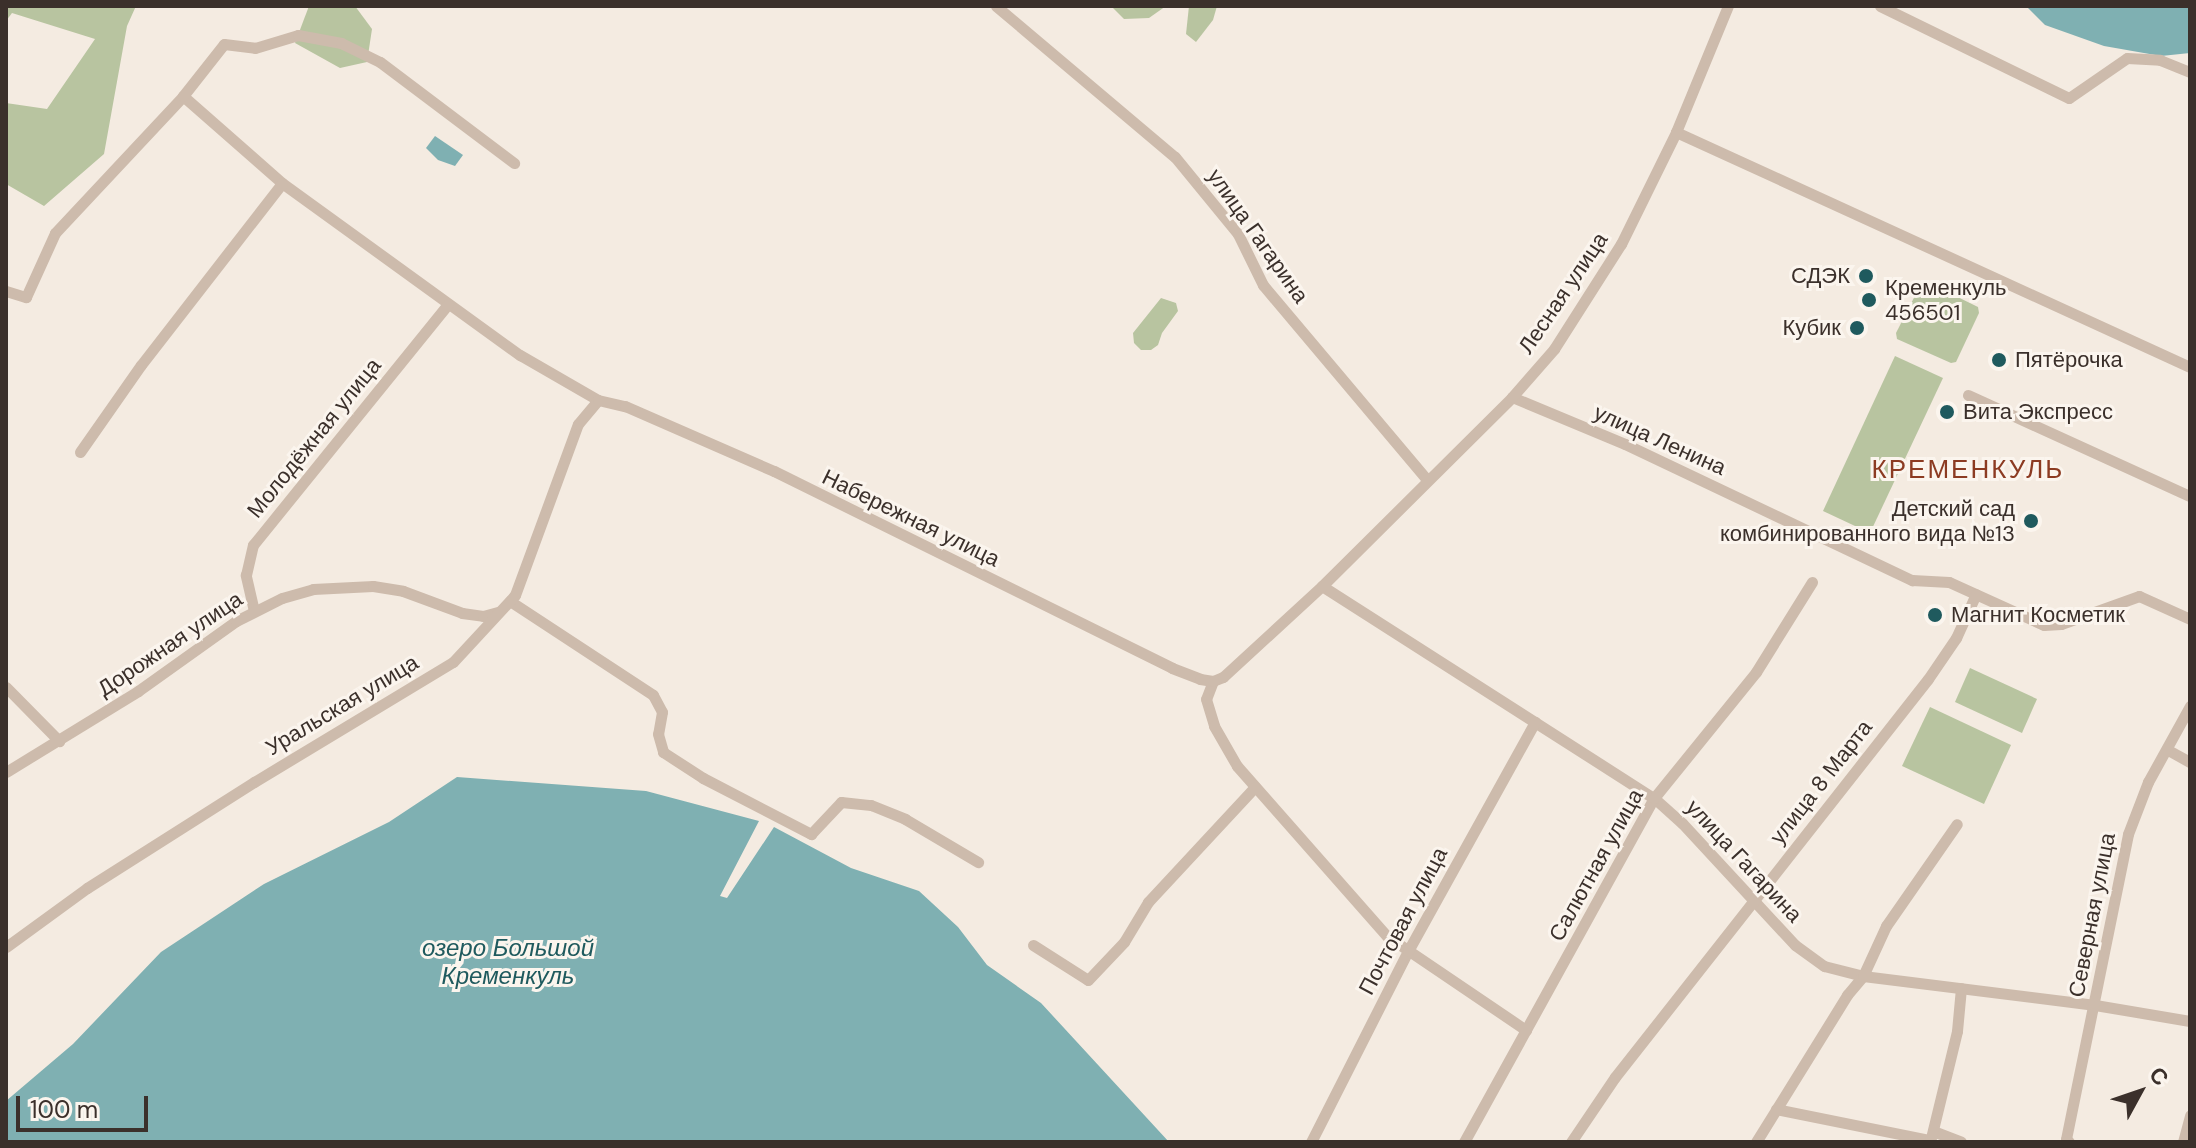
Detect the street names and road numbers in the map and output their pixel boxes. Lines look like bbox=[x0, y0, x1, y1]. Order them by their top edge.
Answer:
street label: улица Гагарина bbox=[1202, 164, 1314, 308]
street label: Лесная улица bbox=[1513, 227, 1613, 359]
street label: Молодёжная улица bbox=[242, 353, 386, 523]
street label: улица Ленина bbox=[1590, 399, 1730, 481]
street label: Набережная улица bbox=[818, 464, 1004, 572]
street label: Дорожная улица bbox=[93, 586, 247, 702]
street label: Уральская улица bbox=[261, 649, 423, 761]
street label: улица 8 Марта bbox=[1764, 715, 1878, 849]
street label: Салютная улица bbox=[1543, 784, 1649, 946]
street label: улица Гагарина bbox=[1680, 794, 1808, 928]
street label: Северная улица bbox=[2063, 831, 2121, 999]
street label: Почтовая улица bbox=[1353, 843, 1453, 999]

